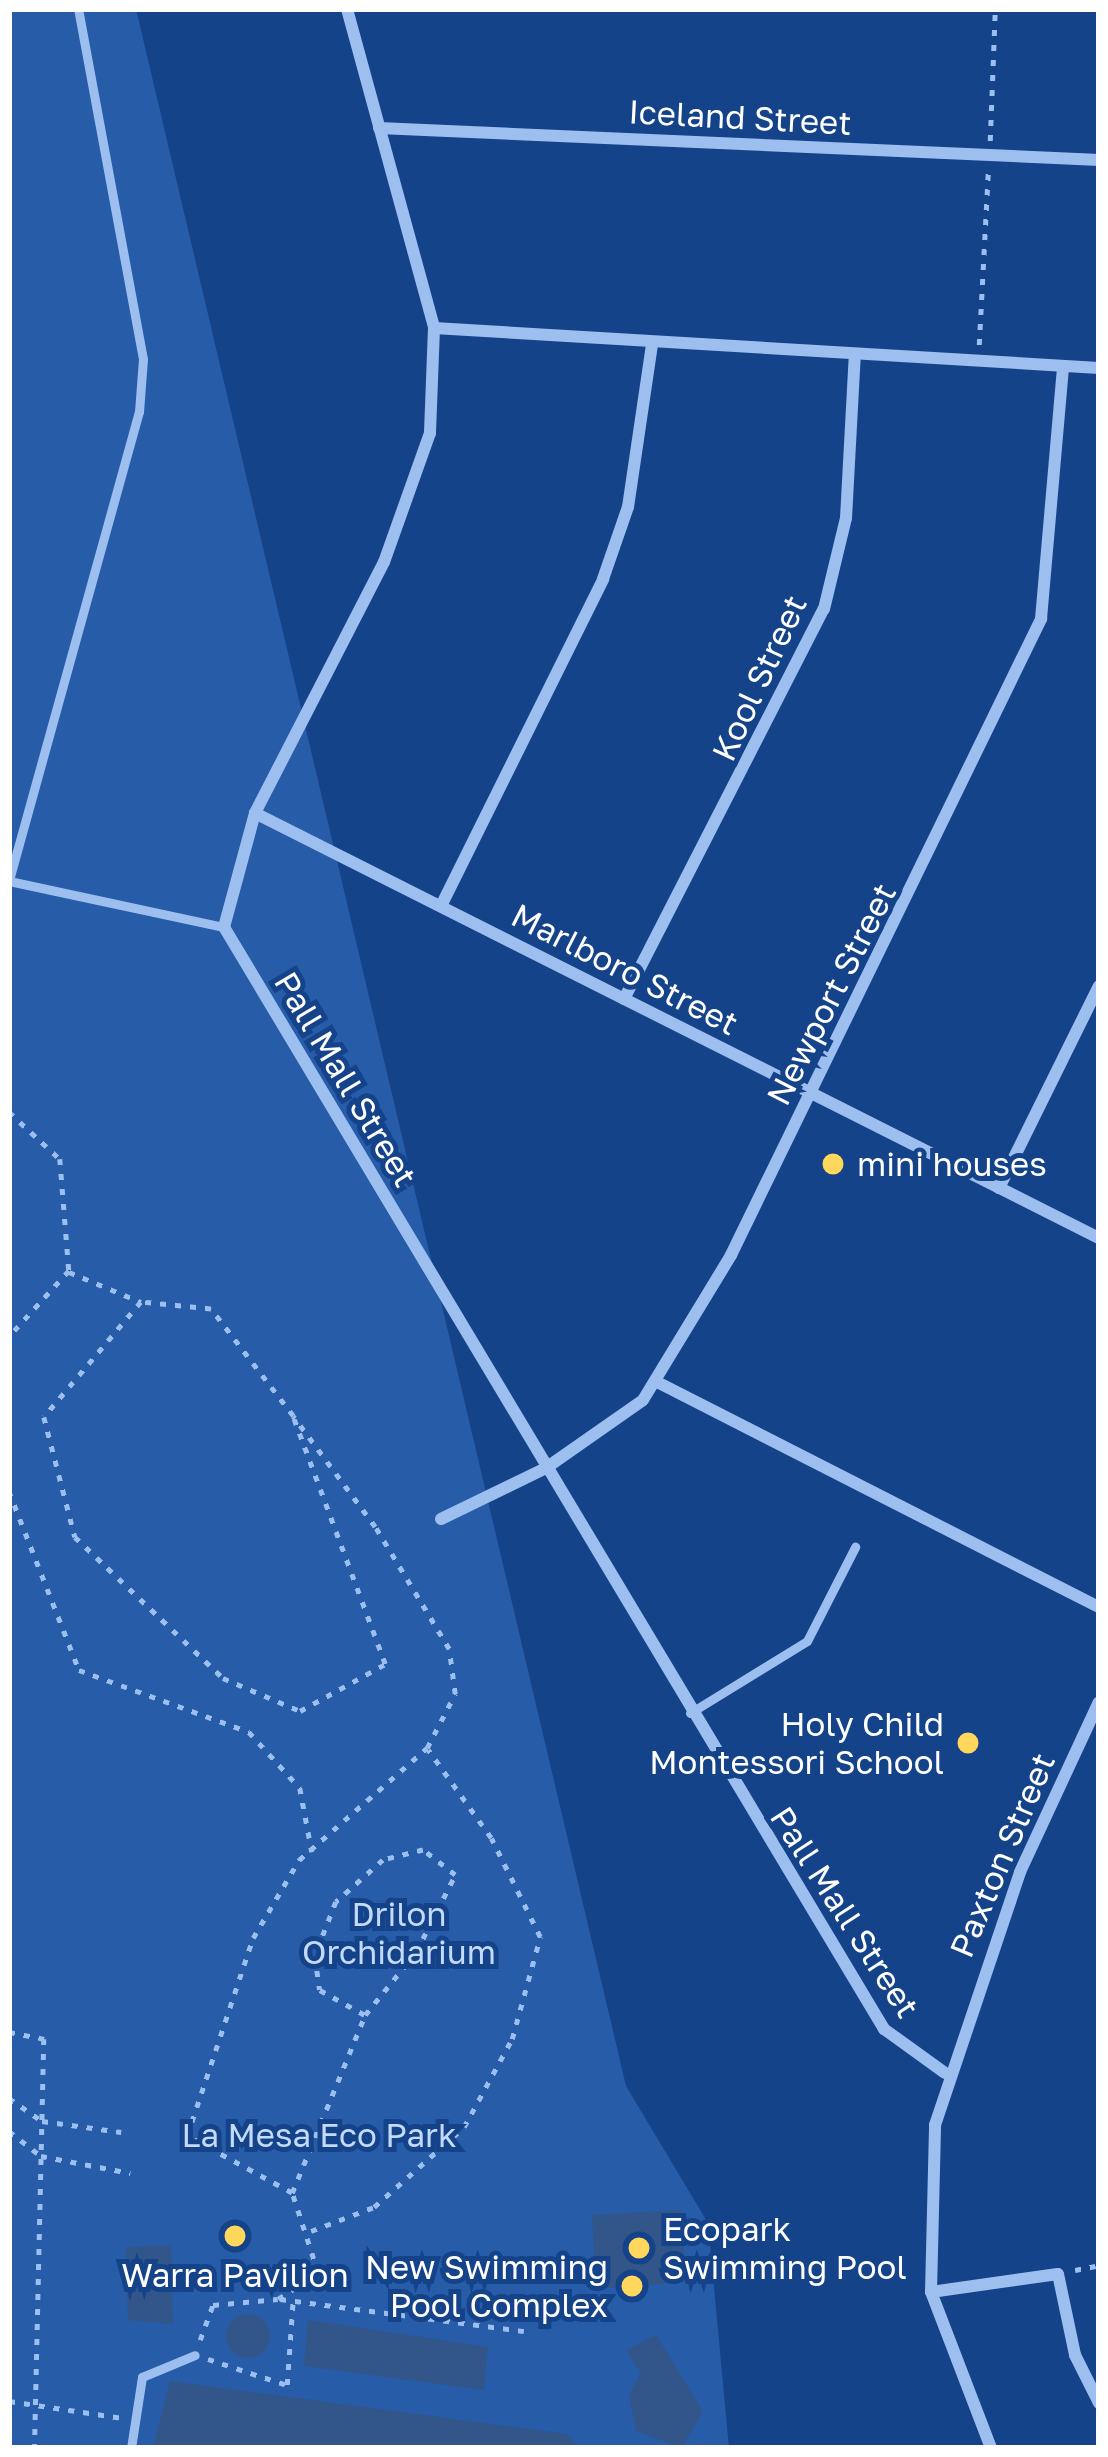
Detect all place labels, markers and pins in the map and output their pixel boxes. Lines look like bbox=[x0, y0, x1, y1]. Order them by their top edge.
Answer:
place label: mini houses bbox=[857, 1144, 1047, 1184]
marker: mini houses bbox=[820, 1151, 846, 1177]
place label: Holy Child Montessori School bbox=[649, 1704, 944, 1782]
marker: Holy Child Montessori School bbox=[955, 1730, 981, 1756]
place label: Ecopark Swimming Pool bbox=[663, 2209, 907, 2287]
marker: Warra Pavilion bbox=[222, 2223, 248, 2249]
marker: Ecopark Swimming Pool bbox=[626, 2235, 652, 2261]
place label: New Swimming Pool Complex bbox=[365, 2247, 608, 2325]
place label: Warra Pavilion bbox=[121, 2255, 349, 2295]
marker: New Swimming Pool Complex bbox=[619, 2273, 645, 2299]

